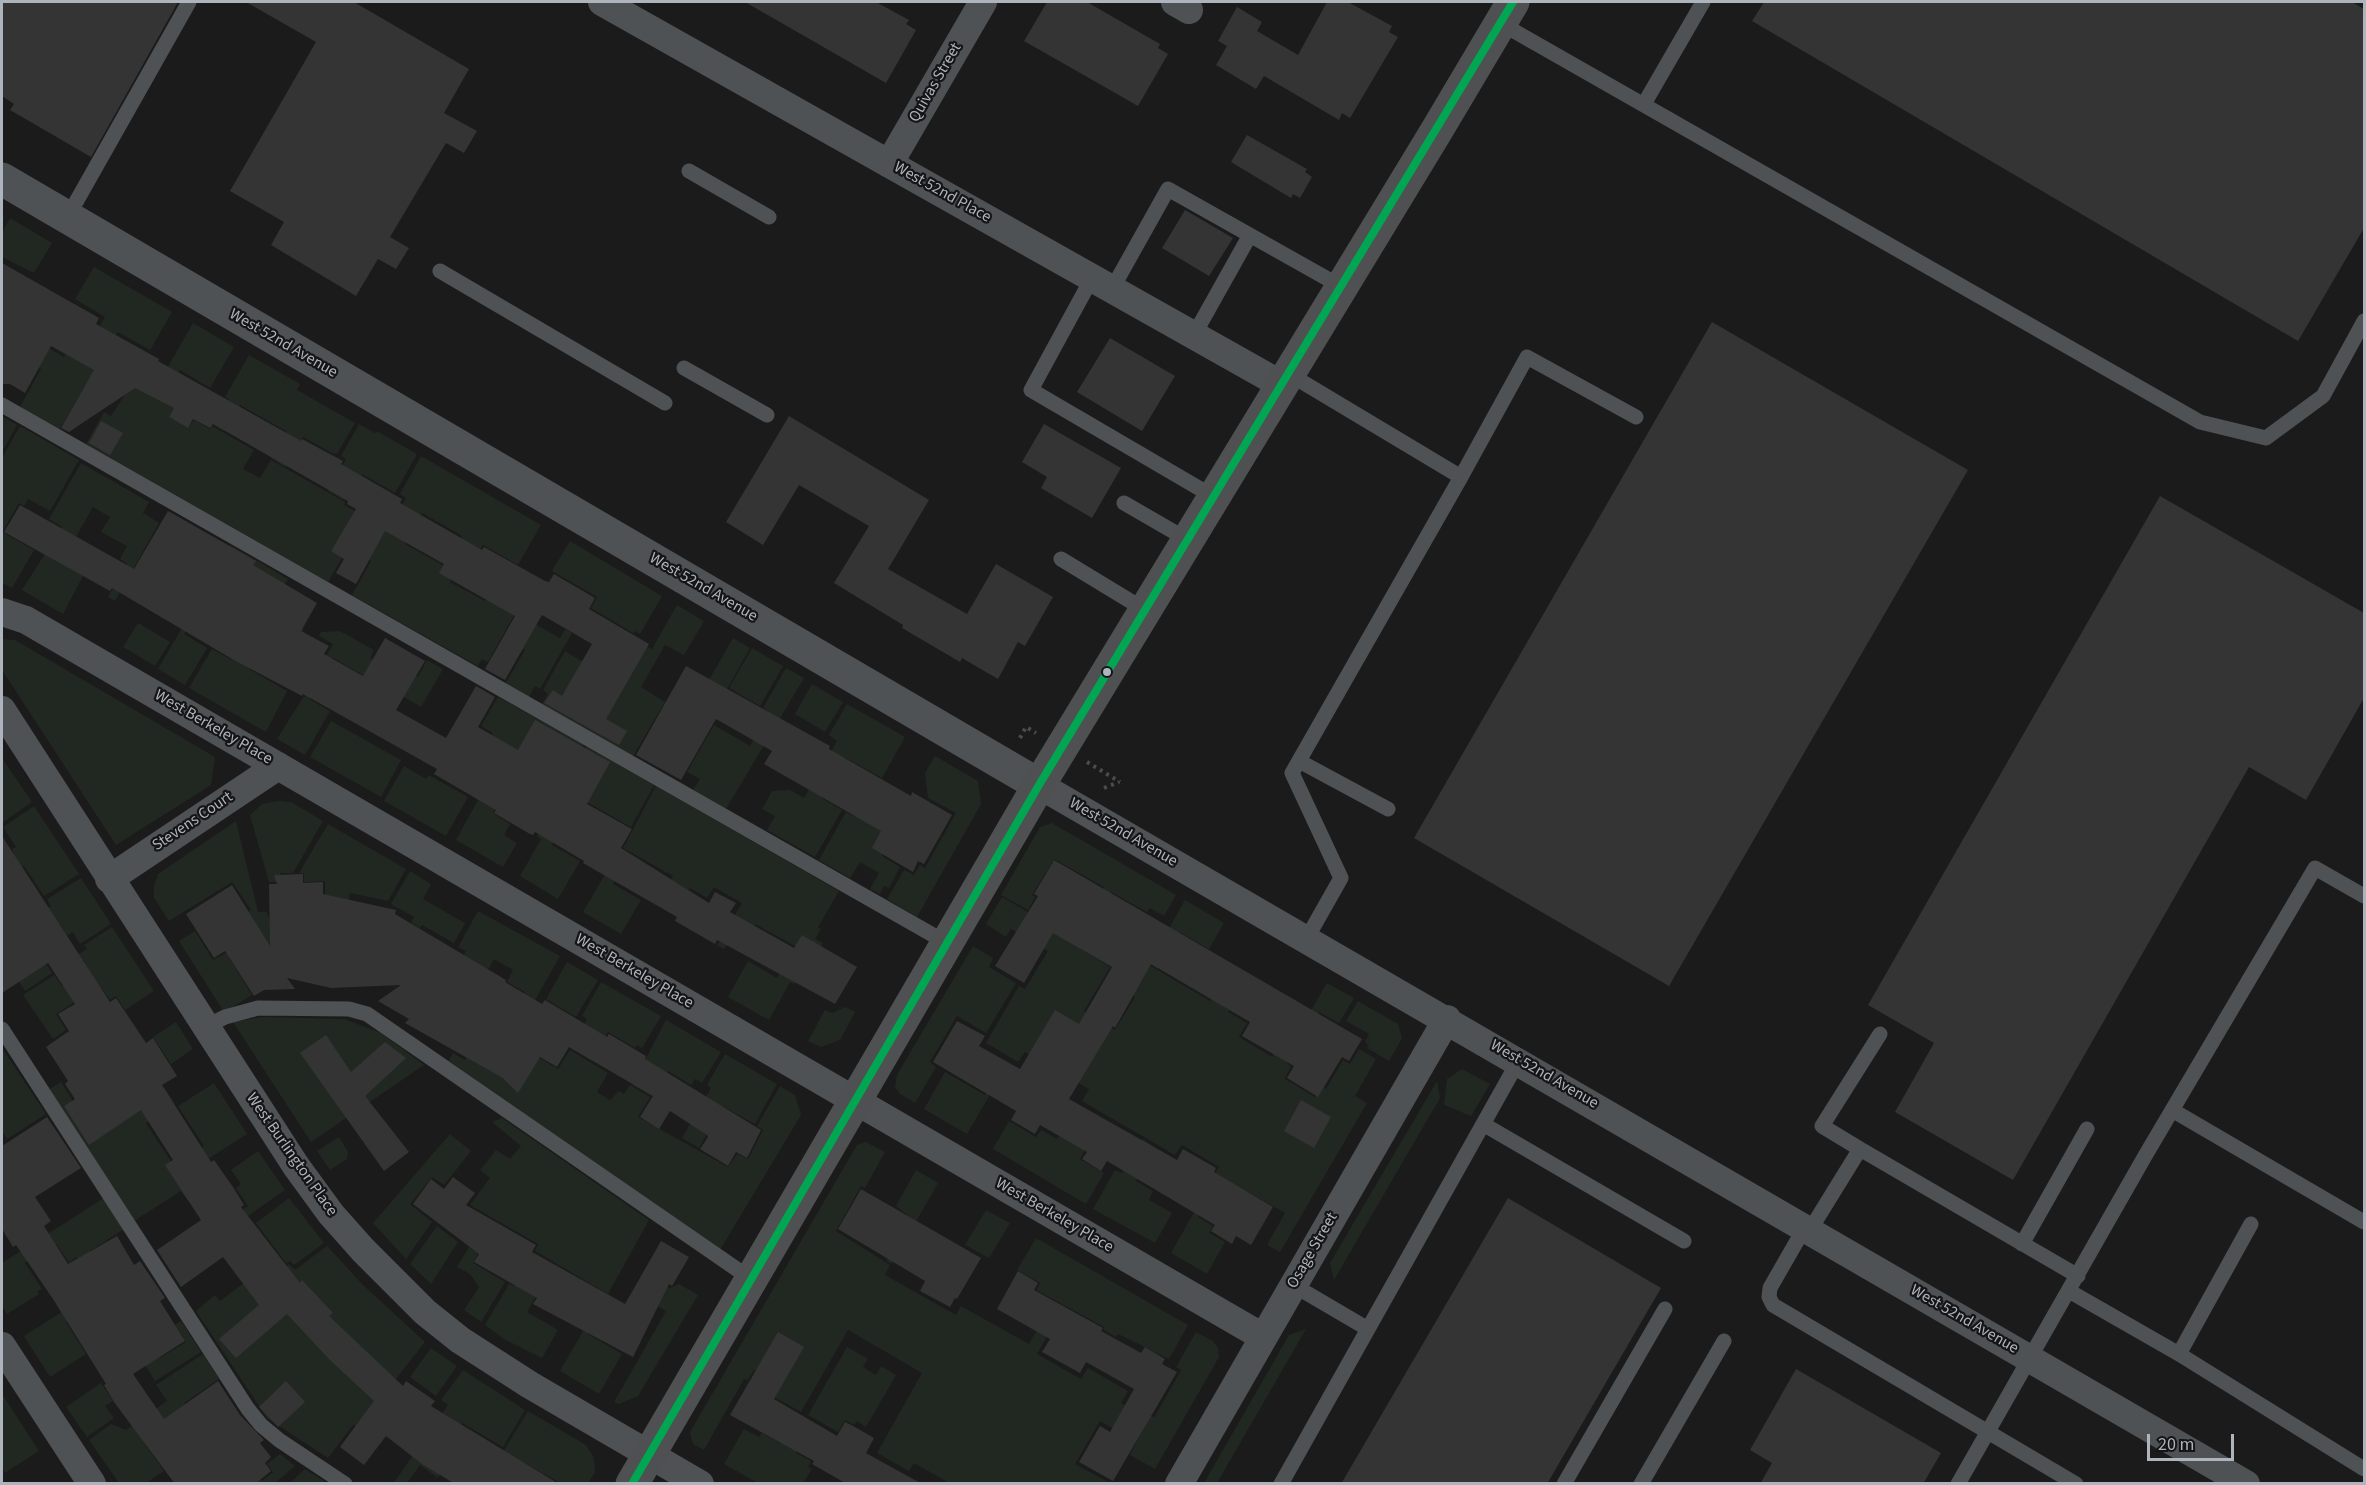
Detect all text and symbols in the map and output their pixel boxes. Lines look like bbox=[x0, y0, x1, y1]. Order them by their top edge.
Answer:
street label: Quivas Street bbox=[906, 40, 966, 126]
street label: West 52nd Place bbox=[890, 158, 994, 228]
street label: West 52nd Avenue bbox=[226, 305, 340, 383]
street label: West 52nd Avenue bbox=[646, 549, 760, 627]
unlabelled marker bbox=[1101, 666, 1113, 678]
street label: West Berkeley Place bbox=[151, 686, 275, 770]
street label: Stevens Court bbox=[149, 788, 237, 856]
street label: West 52nd Avenue bbox=[1066, 794, 1180, 872]
street label: West Berkeley Place bbox=[572, 930, 696, 1014]
street label: West 52nd Avenue bbox=[1487, 1036, 1601, 1114]
street label: West Burlington Place bbox=[241, 1090, 341, 1220]
street label: West Berkeley Place bbox=[992, 1174, 1116, 1258]
street label: Osage Street bbox=[1284, 1210, 1342, 1292]
street label: West 52nd Avenue bbox=[1907, 1281, 2021, 1359]
scale bar bbox=[2150, 1422, 2237, 1460]
text: 20 m bbox=[2158, 1432, 2194, 1457]

